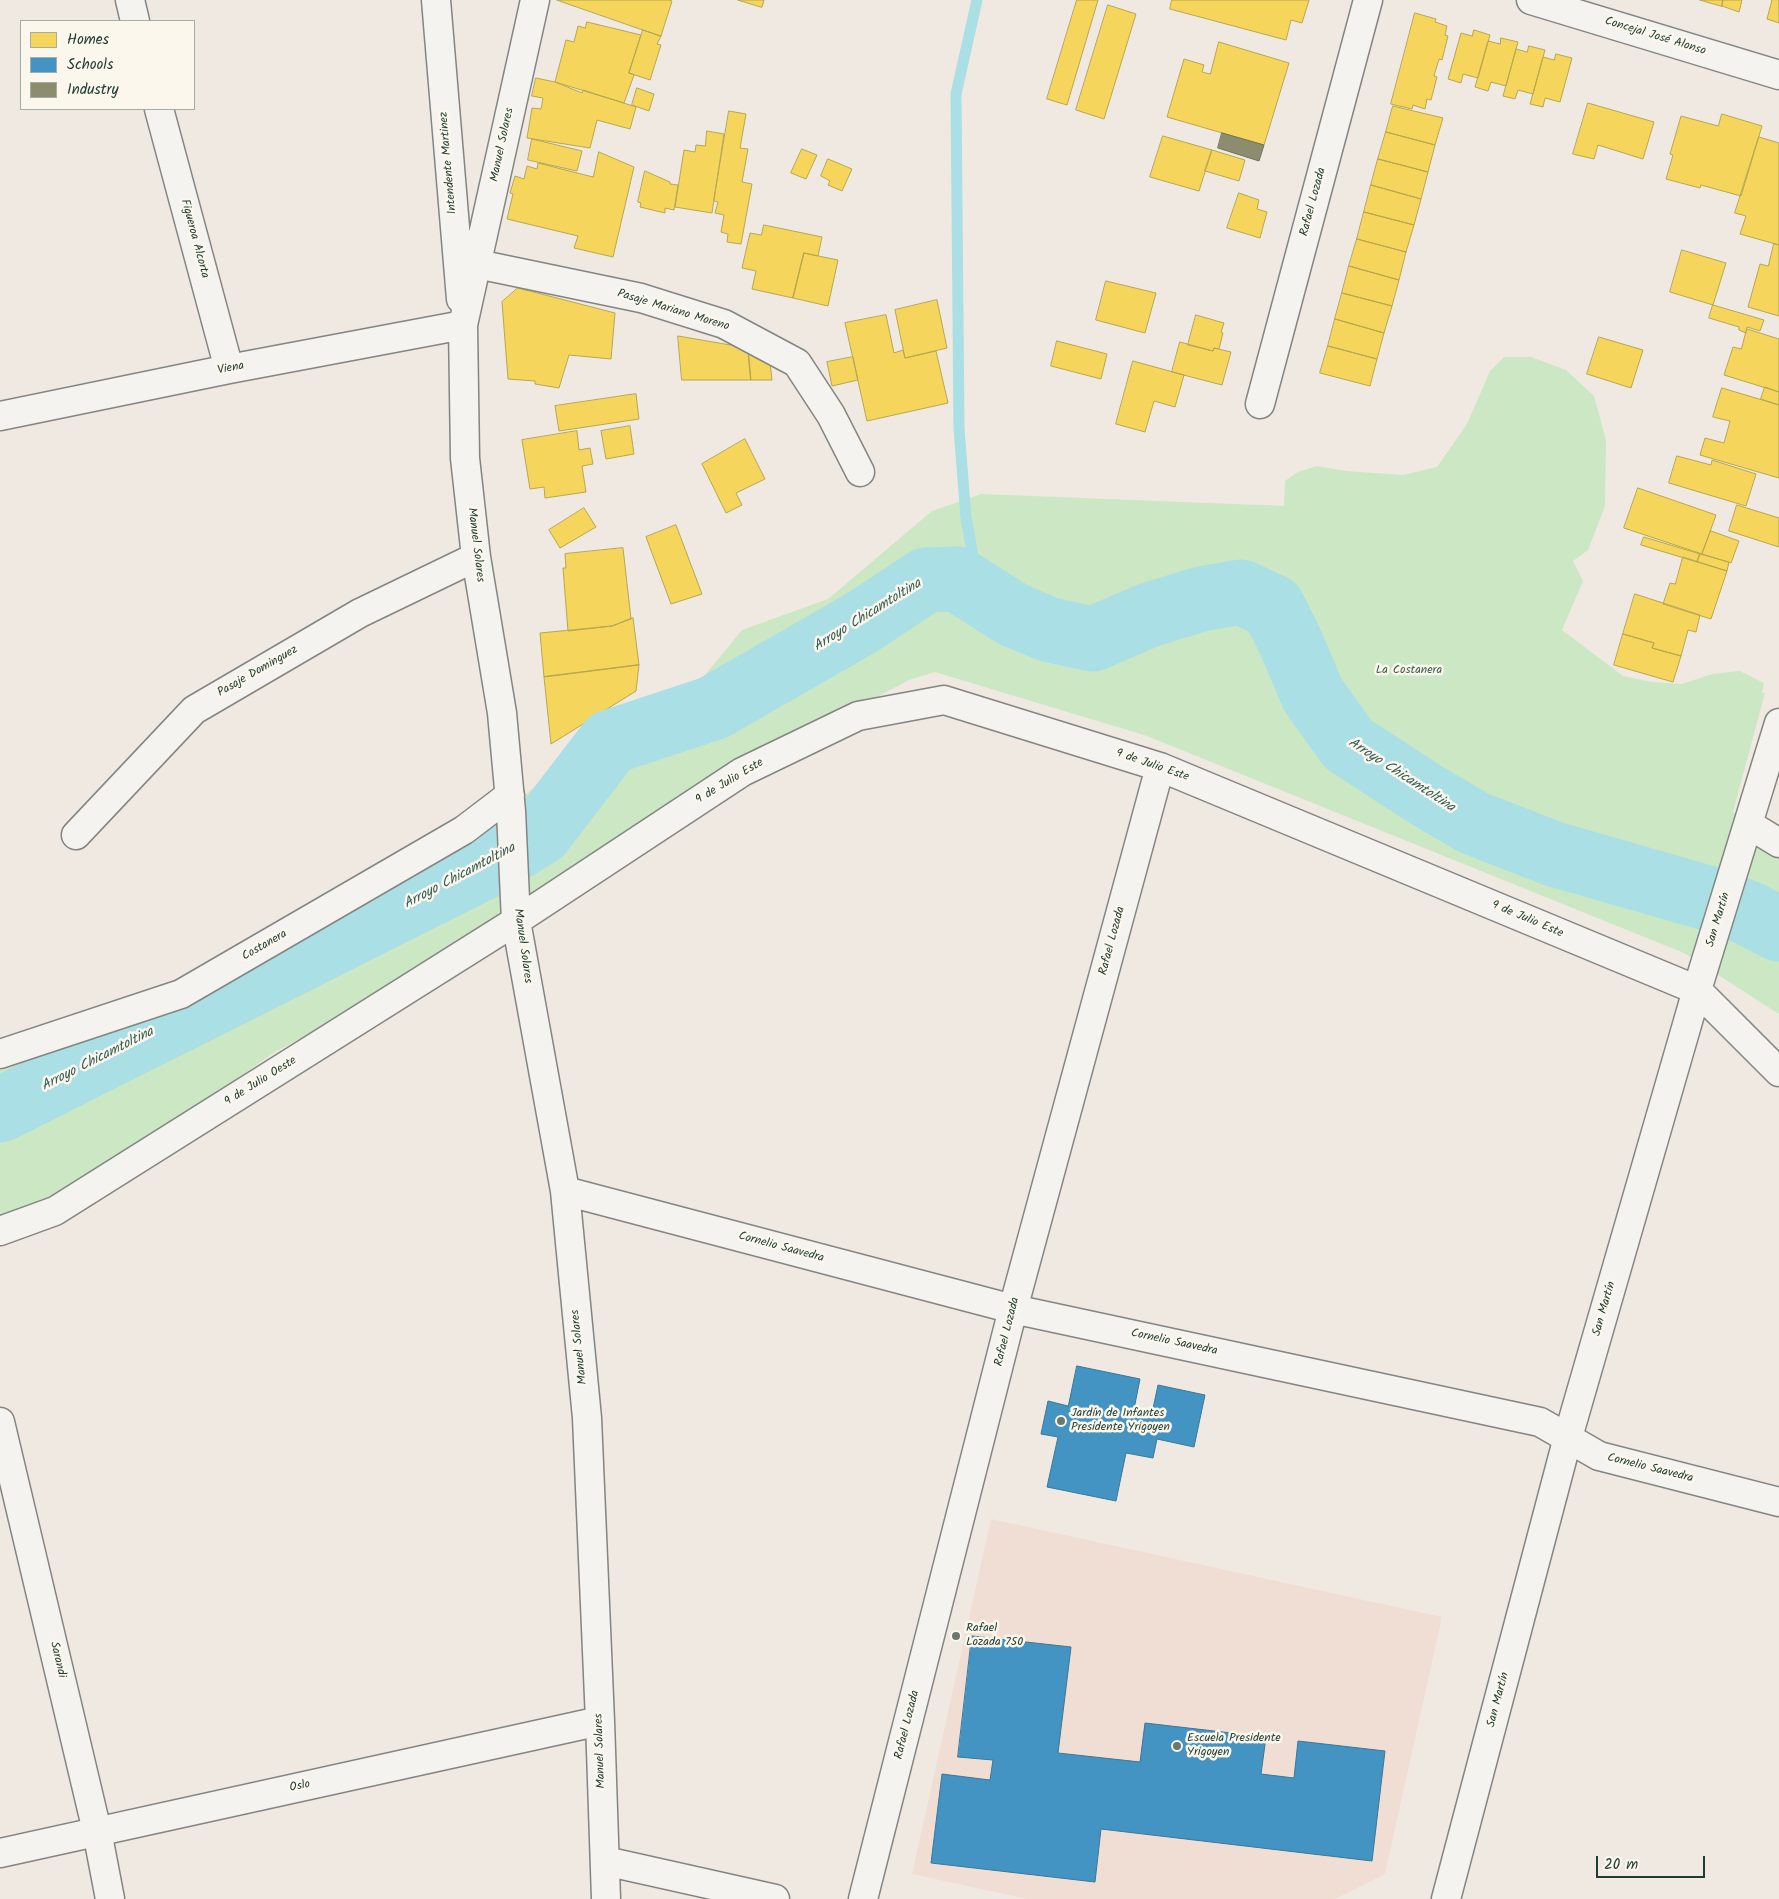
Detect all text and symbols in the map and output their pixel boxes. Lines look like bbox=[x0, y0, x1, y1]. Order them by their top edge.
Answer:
street label: Concejal José Alonso bbox=[1603, 15, 1707, 59]
legend bbox=[20, 20, 195, 110]
text: Homes bbox=[67, 28, 109, 52]
text: Schools bbox=[67, 53, 113, 77]
text: Industry bbox=[67, 78, 119, 102]
street label: Manuel Solares bbox=[488, 107, 518, 183]
street label: Intendente Martinez bbox=[437, 111, 461, 215]
street label: Rafael Lozada bbox=[1298, 166, 1330, 238]
street label: Figueroa Alcorta bbox=[177, 198, 211, 280]
street label: Pasaje Mariano Moreno bbox=[615, 287, 731, 335]
street label: Viena bbox=[217, 359, 245, 379]
street label: Manuel Solares bbox=[463, 507, 487, 583]
water label: Arroyo Chicamtoltina bbox=[811, 576, 925, 656]
street label: Pasaje Dominguez bbox=[215, 643, 301, 701]
park label: La Costanera bbox=[1376, 664, 1442, 678]
water label: Arroyo Chicamtoltina bbox=[1345, 735, 1457, 817]
street label: 9 de Julio Este bbox=[1114, 747, 1190, 785]
street label: 9 de Julio Este bbox=[694, 756, 766, 808]
water label: Arroyo Chicamtoltina bbox=[401, 841, 519, 913]
street label: San Martín bbox=[1704, 891, 1734, 949]
street label: 9 de Julio Este bbox=[1489, 898, 1565, 942]
street label: Rafael Lozada bbox=[1097, 905, 1129, 977]
street label: Manuel Solares bbox=[510, 908, 534, 984]
street label: Costanera bbox=[240, 927, 290, 965]
water label: Arroyo Chicamtoltina bbox=[39, 1024, 157, 1096]
street label: 9 de Julio Oeste bbox=[222, 1054, 300, 1110]
street label: Cornelio Saavedra bbox=[737, 1230, 825, 1266]
street label: San Martín bbox=[1590, 1280, 1620, 1338]
street label: Rafael Lozada bbox=[992, 1296, 1024, 1368]
street label: Manuel Solares bbox=[569, 1309, 591, 1385]
street label: Cornelio Saavedra bbox=[1129, 1327, 1219, 1359]
place label: Jardín de Infantes Presidente Yrigoyen bbox=[1071, 1407, 1170, 1435]
marker: Jardín de Infantes Presidente Yrigoyen bbox=[1055, 1415, 1067, 1427]
street label: Cornelio Saavedra bbox=[1606, 1451, 1694, 1487]
place label: Rafael Lozada 750 bbox=[966, 1622, 1023, 1650]
marker: Rafael Lozada 750 bbox=[950, 1630, 962, 1642]
street label: Sarandi bbox=[46, 1640, 68, 1680]
street label: San Martín bbox=[1485, 1671, 1513, 1729]
street label: Rafael Lozada bbox=[892, 1689, 924, 1761]
street label: Manuel Solares bbox=[592, 1713, 610, 1789]
place label: Escuela Presidente Yrigoyen bbox=[1187, 1732, 1281, 1760]
marker: Escuela Presidente Yrigoyen bbox=[1171, 1740, 1183, 1752]
street label: Oslo bbox=[288, 1778, 312, 1796]
scale bar bbox=[1599, 1846, 1708, 1878]
text: 20 m bbox=[1604, 1853, 1638, 1877]

